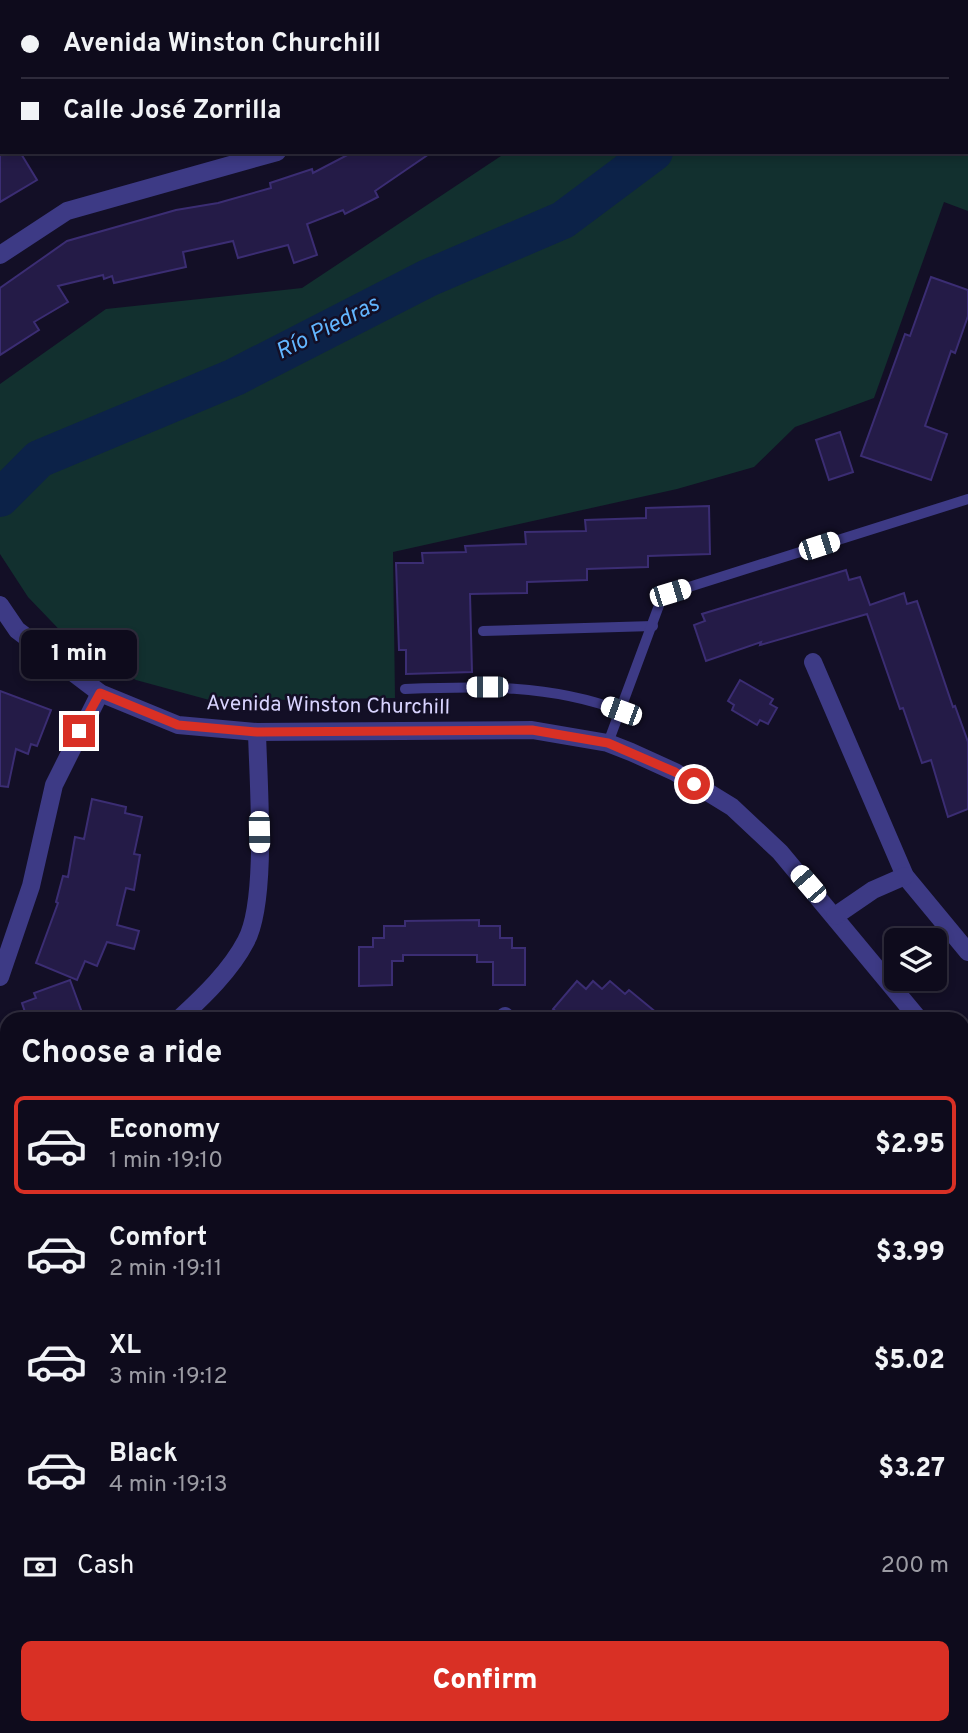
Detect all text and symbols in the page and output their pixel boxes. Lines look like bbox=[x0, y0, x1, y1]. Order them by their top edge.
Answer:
text: Avenida Winston Churchill bbox=[63, 28, 381, 61]
text: Calle José Zorrilla bbox=[63, 95, 282, 128]
water label: Río Piedras bbox=[271, 290, 385, 367]
car bbox=[796, 530, 843, 562]
car bbox=[647, 577, 694, 609]
callout: 1 min bbox=[21, 630, 137, 678]
text: 1 min bbox=[51, 640, 107, 669]
car bbox=[467, 677, 509, 698]
street label: Avenida Winston Churchill bbox=[206, 690, 450, 722]
car bbox=[598, 694, 645, 728]
route end bbox=[63, 715, 95, 747]
route start bbox=[678, 768, 710, 800]
car bbox=[249, 811, 270, 853]
car bbox=[787, 861, 830, 907]
map controls bbox=[884, 928, 947, 991]
button: layers bbox=[884, 928, 947, 991]
text: Choose a ride bbox=[21, 1034, 222, 1074]
icon: car bbox=[25, 1114, 88, 1177]
text: Economy bbox=[109, 1114, 220, 1147]
text: $2.95 bbox=[875, 1129, 945, 1162]
text: 1 min · 19:10 bbox=[109, 1147, 223, 1176]
icon: car bbox=[25, 1222, 88, 1285]
text: Comfort bbox=[109, 1222, 207, 1255]
text: $3.99 bbox=[876, 1237, 945, 1270]
text: 2 min · 19:11 bbox=[109, 1255, 222, 1284]
icon: car bbox=[25, 1330, 88, 1393]
text: XL bbox=[109, 1330, 141, 1363]
text: $5.02 bbox=[874, 1345, 945, 1378]
text: 3 min · 19:12 bbox=[109, 1363, 227, 1392]
icon: car bbox=[25, 1438, 88, 1501]
text: Black bbox=[109, 1438, 178, 1471]
text: $3.27 bbox=[878, 1453, 945, 1486]
text: 4 min · 19:13 bbox=[109, 1471, 228, 1500]
icon: cash bbox=[21, 1548, 59, 1586]
text: Cash bbox=[77, 1550, 134, 1583]
text: 200 m bbox=[881, 1552, 949, 1581]
button: Confirm bbox=[21, 1641, 949, 1721]

